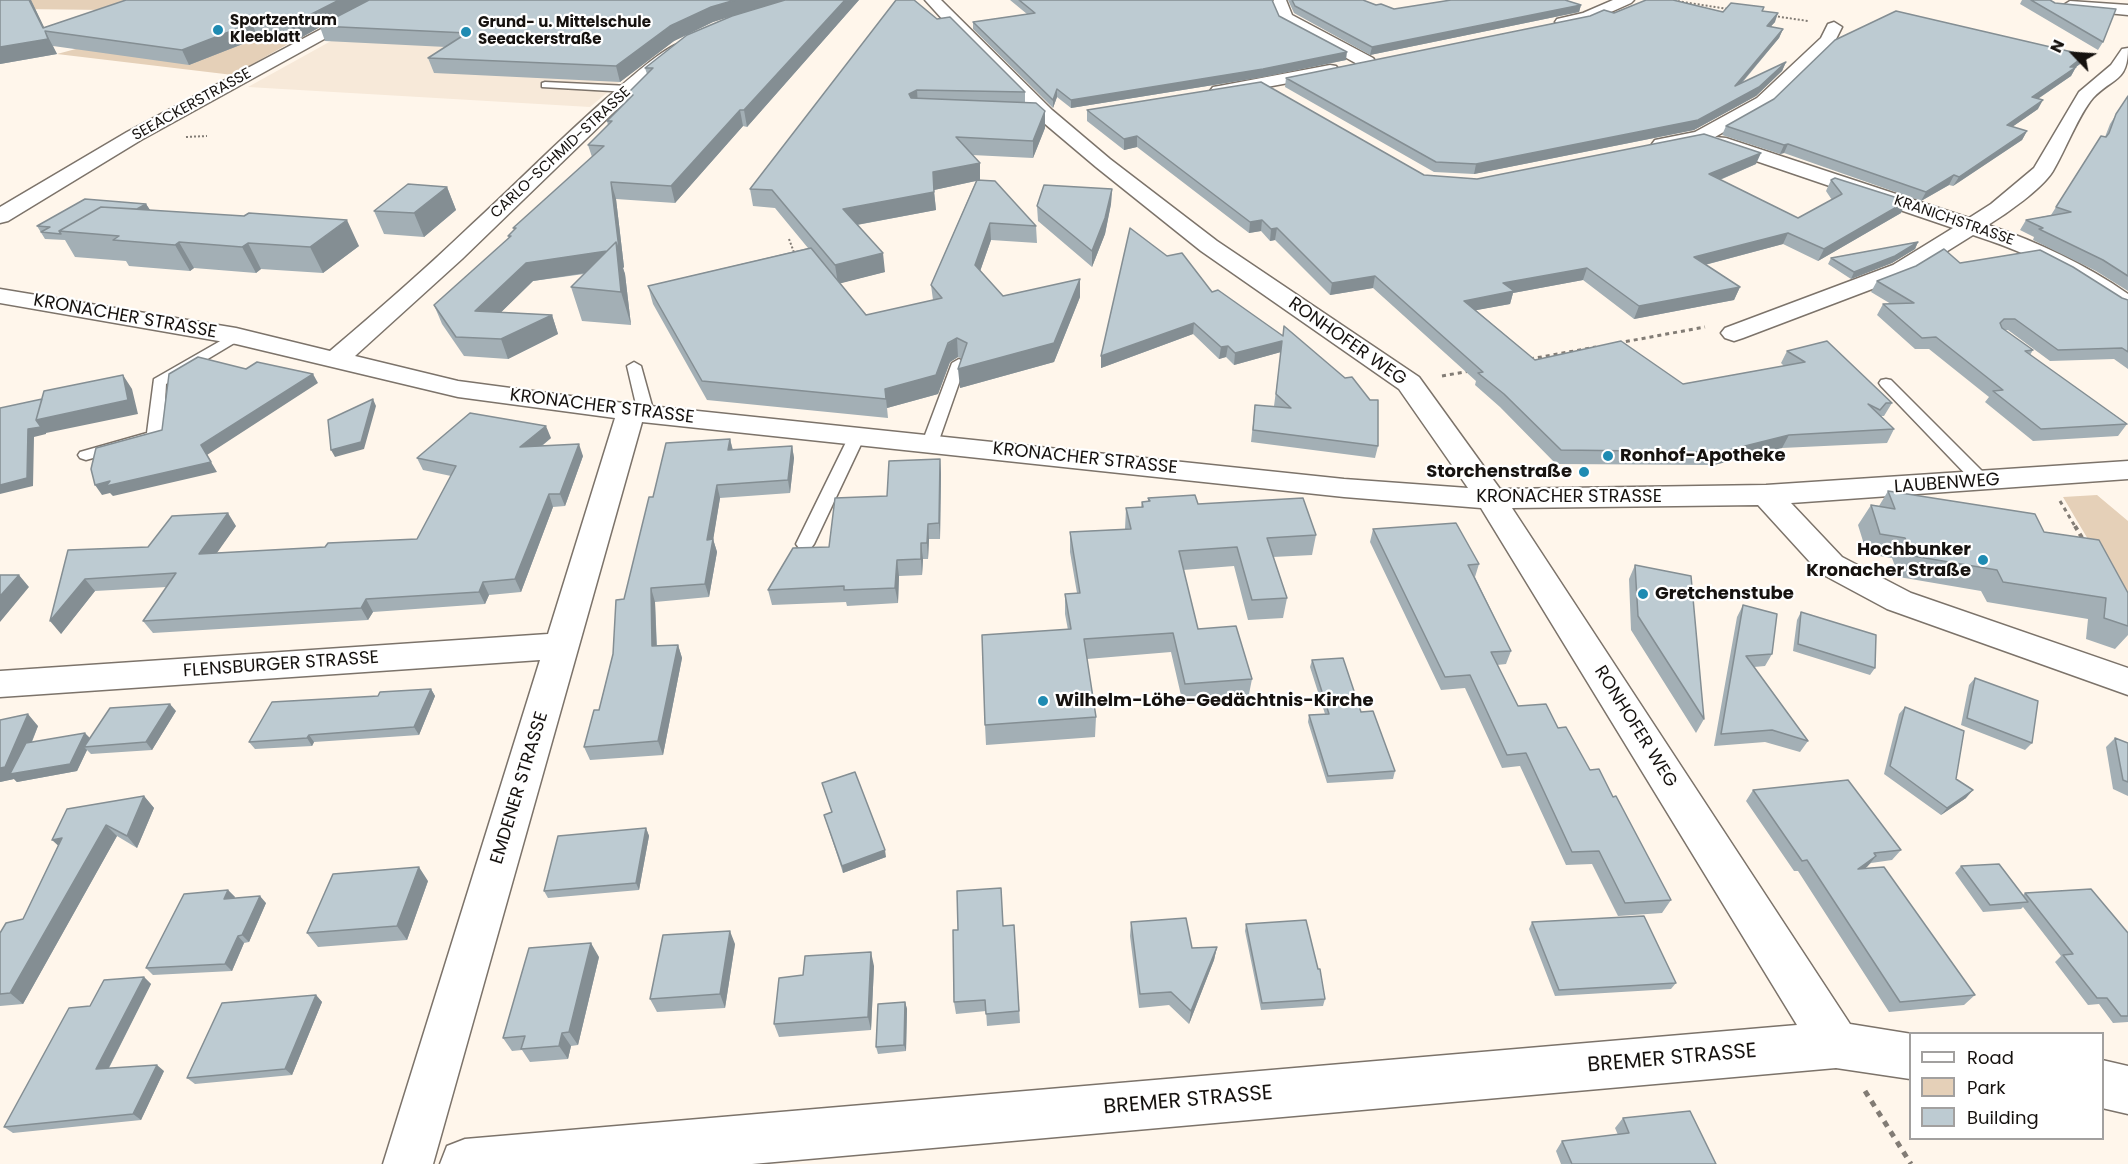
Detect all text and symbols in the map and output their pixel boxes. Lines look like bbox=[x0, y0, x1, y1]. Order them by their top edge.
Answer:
place label: Sportzentrum Kleeblatt bbox=[230, 12, 337, 47]
place label: Grund- u. Mittelschule Seeackerstraße bbox=[478, 14, 651, 49]
marker: Sportzentrum Kleeblatt bbox=[211, 23, 225, 37]
north arrow bbox=[2044, 24, 2104, 84]
marker: Grund- u. Mittelschule Seeackerstraße bbox=[459, 25, 473, 39]
text: N bbox=[2044, 36, 2070, 57]
street label: SEEACKERSTRASSE bbox=[129, 65, 255, 145]
street label: CARLO-SCHMID-STRASSE bbox=[487, 83, 635, 223]
street label: KRANICHSTRASSE bbox=[1892, 192, 2016, 250]
street label: KRONACHER STRASSE bbox=[32, 290, 218, 344]
street label: RONHOFER WEG bbox=[1284, 293, 1410, 391]
street label: KRONACHER STRASSE bbox=[509, 385, 695, 429]
street label: KRONACHER STRASSE bbox=[992, 439, 1178, 479]
place label: Ronhof-Apotheke bbox=[1620, 445, 1786, 467]
marker: Ronhof-Apotheke bbox=[1601, 449, 1615, 463]
place label: Storchenstraße bbox=[1426, 461, 1572, 483]
marker: Storchenstraße bbox=[1577, 465, 1591, 479]
street label: LAUBENWEG bbox=[1893, 470, 2001, 498]
street label: KRONACHER STRASSE bbox=[1476, 486, 1662, 508]
place label: Hochbunker Kronacher Straße bbox=[1806, 539, 1971, 582]
marker: Hochbunker Kronacher Straße bbox=[1976, 553, 1990, 567]
place label: Gretchenstube bbox=[1655, 583, 1794, 605]
marker: Gretchenstube bbox=[1636, 587, 1650, 601]
street label: FLENSBURGER STRASSE bbox=[182, 647, 380, 683]
street label: RONHOFER WEG bbox=[1589, 662, 1681, 792]
place label: Wilhelm-Löhe-Gedächtnis-Kirche bbox=[1055, 690, 1373, 712]
marker: Wilhelm-Löhe-Gedächtnis-Kirche bbox=[1036, 694, 1050, 708]
street label: EMDENER STRASSE bbox=[487, 709, 553, 867]
legend bbox=[1909, 1032, 2104, 1140]
street label: BREMER STRASSE bbox=[1586, 1039, 1758, 1079]
text: Road bbox=[1967, 1045, 2014, 1070]
text: Park bbox=[1967, 1075, 2006, 1100]
street label: BREMER STRASSE bbox=[1102, 1081, 1274, 1121]
text: Building bbox=[1967, 1105, 2039, 1130]

